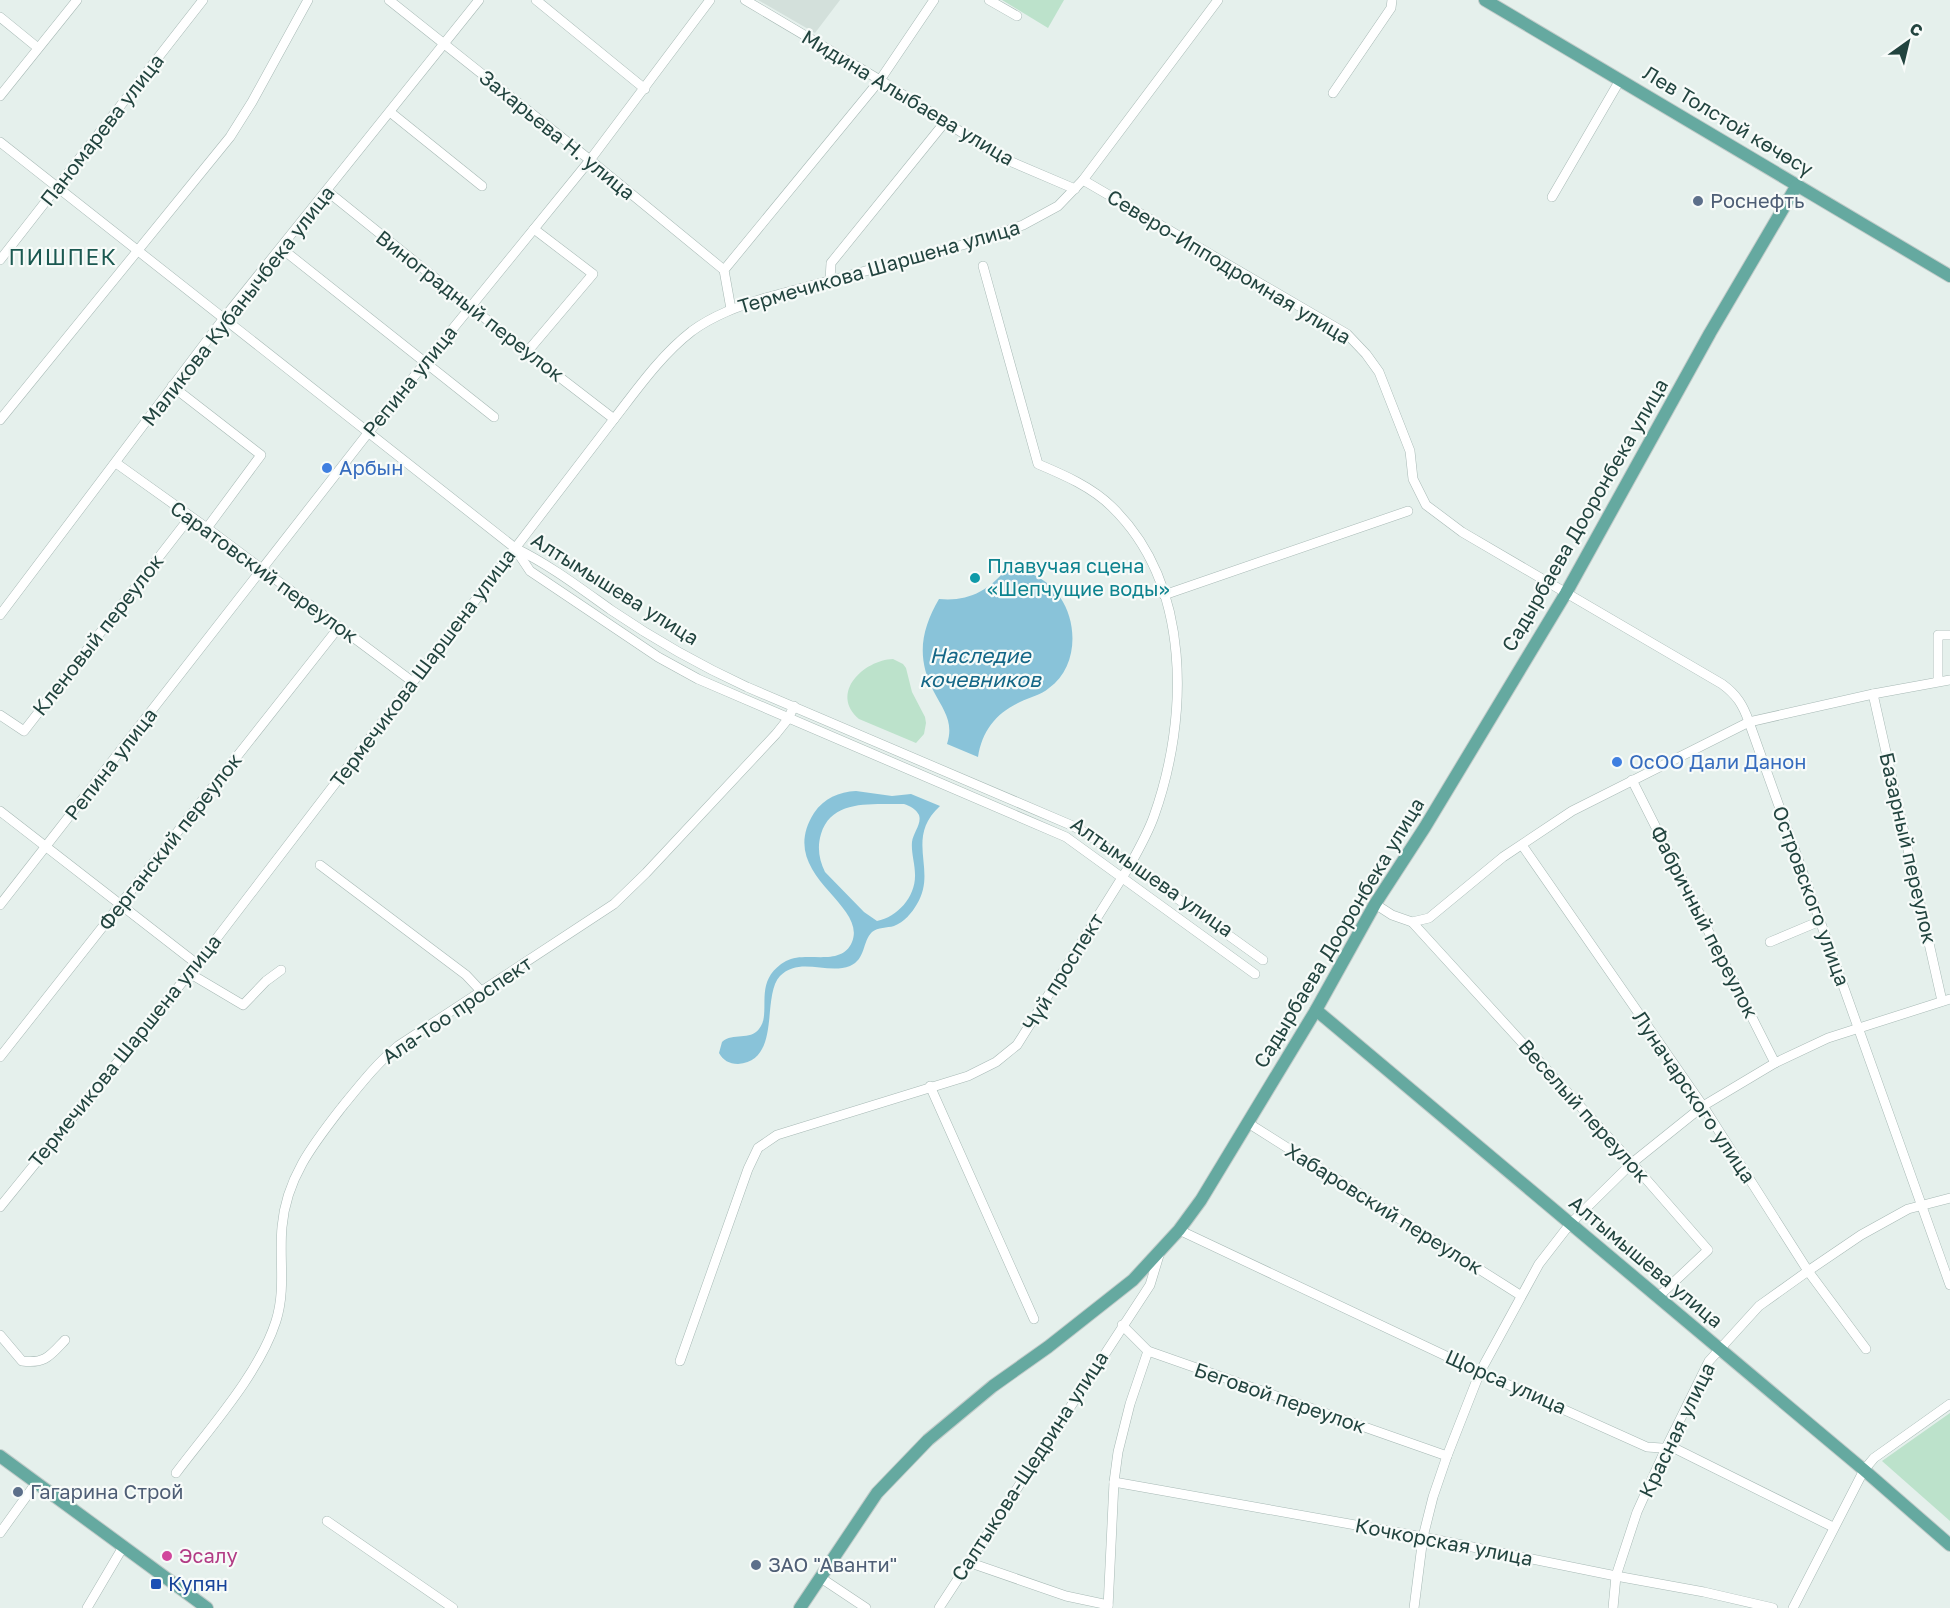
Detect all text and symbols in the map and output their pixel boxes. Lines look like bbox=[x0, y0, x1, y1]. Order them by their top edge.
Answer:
north arrow bbox=[1878, 12, 1938, 72]
text: С bbox=[1906, 18, 1927, 41]
street label: Мидина Алыбаева улица bbox=[798, 24, 1019, 170]
street label: Паномарева улица bbox=[34, 49, 168, 210]
street label: Лев Толстой көчөсү bbox=[1639, 60, 1818, 181]
street label: Захарьева Н. улица bbox=[475, 64, 640, 204]
street label: Маликова Кубанычбека улица bbox=[136, 180, 338, 430]
street label: Северо-Ипподромная улица bbox=[1103, 184, 1356, 349]
place label: Роснефть bbox=[1710, 188, 1805, 212]
marker: Роснефть bbox=[1691, 194, 1705, 208]
street label: Термечикова Шаршена улица bbox=[735, 214, 1023, 318]
street label: Виноградный переулок bbox=[372, 224, 569, 386]
district label: ПИШПЕК bbox=[9, 243, 117, 270]
street label: Репина улица bbox=[357, 320, 461, 441]
street label: Садырбаева Дооронбека улица bbox=[1496, 374, 1672, 655]
place label: Арбын bbox=[339, 455, 403, 479]
marker: Арбын bbox=[320, 461, 334, 475]
street label: Саратовский переулок bbox=[166, 495, 363, 647]
street label: Алтымышева улица bbox=[527, 527, 704, 649]
street label: Термечикова Шаршена улица bbox=[325, 543, 520, 791]
street label: Кленовый переулок bbox=[27, 549, 168, 720]
place label: Плавучая сцена «Шепчущие воды» bbox=[987, 553, 1170, 600]
marker: Плавучая сцена «Шепчущие воды» bbox=[968, 571, 982, 585]
water label: Наследие кочевников bbox=[919, 642, 1042, 692]
street label: Репина улица bbox=[59, 702, 161, 824]
street label: Ферганский переулок bbox=[93, 748, 246, 935]
place label: ОсОО Дали Данон bbox=[1629, 749, 1806, 773]
street label: Базарный переулок bbox=[1875, 750, 1943, 946]
marker: ОсОО Дали Данон bbox=[1610, 755, 1624, 769]
street label: Садырбаева Дооронбека улица bbox=[1248, 793, 1428, 1072]
street label: Островского улица bbox=[1768, 802, 1856, 989]
street label: Алтымышева улица bbox=[1067, 811, 1238, 941]
street label: Фабричный переулок bbox=[1646, 821, 1764, 1022]
street label: Чүй проспект bbox=[1016, 908, 1109, 1035]
street label: Термечикова Шаршена улица bbox=[23, 929, 226, 1172]
street label: Ала-Тоо проспект bbox=[377, 950, 536, 1068]
street label: Луначарского улица bbox=[1628, 1006, 1761, 1187]
street label: Веселый переулок bbox=[1514, 1034, 1655, 1187]
street label: Хабаровский переулок bbox=[1281, 1138, 1488, 1279]
street label: Алтымышева улица bbox=[1565, 1190, 1728, 1332]
street label: Щорса улица bbox=[1442, 1344, 1571, 1418]
street label: Салтыкова-Щедрина улица bbox=[946, 1346, 1113, 1585]
street label: Беговой переулок bbox=[1192, 1356, 1369, 1438]
street label: Красная улица bbox=[1633, 1358, 1719, 1501]
place label: Гагарина Строй bbox=[30, 1479, 184, 1503]
marker: Гагарина Строй bbox=[11, 1485, 25, 1499]
street label: Кочкорская улица bbox=[1353, 1512, 1535, 1570]
place label: Эсалу bbox=[179, 1543, 238, 1567]
marker: Эсалу bbox=[160, 1549, 174, 1563]
place label: ЗАО "Аванти" bbox=[768, 1552, 897, 1576]
marker: ЗАО "Аванти" bbox=[749, 1558, 763, 1572]
place label: Купян bbox=[168, 1571, 228, 1595]
marker: Купян bbox=[149, 1577, 163, 1591]

